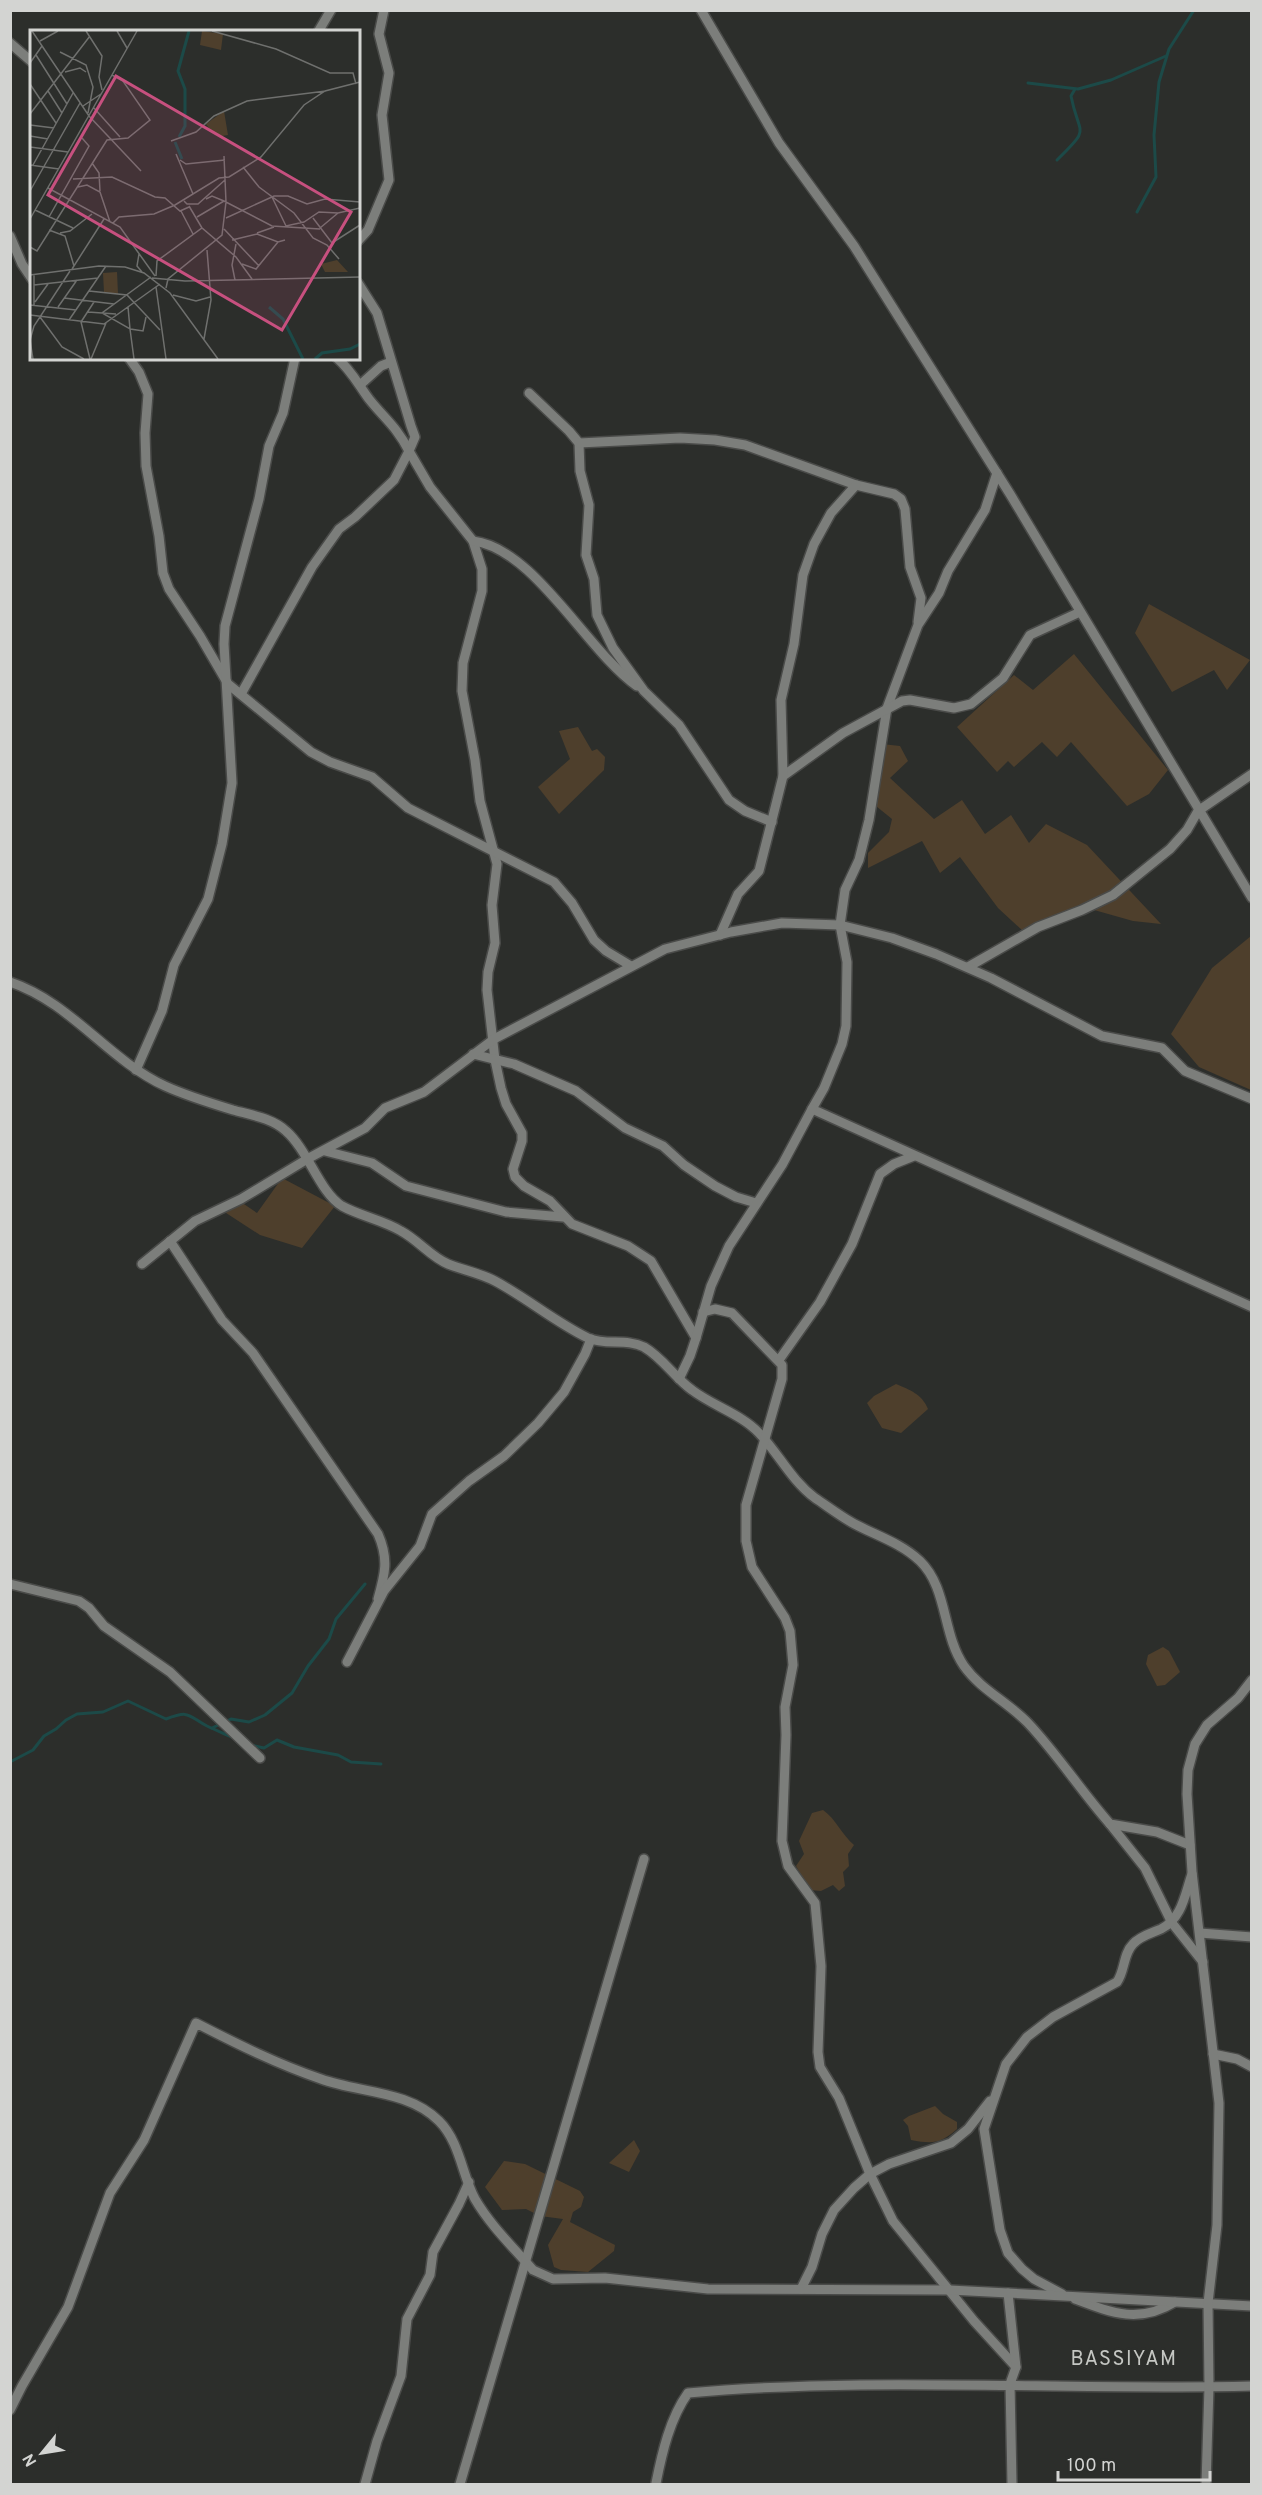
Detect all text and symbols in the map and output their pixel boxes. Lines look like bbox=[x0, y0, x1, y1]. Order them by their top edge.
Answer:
inset map bbox=[30, 30, 360, 360]
district label: BASSIYAM bbox=[1070, 2347, 1178, 2373]
north arrow bbox=[12, 2423, 72, 2483]
scale bar bbox=[1058, 2444, 1210, 2482]
text: N bbox=[19, 2450, 42, 2469]
text: 100 m bbox=[1067, 2455, 1116, 2478]

